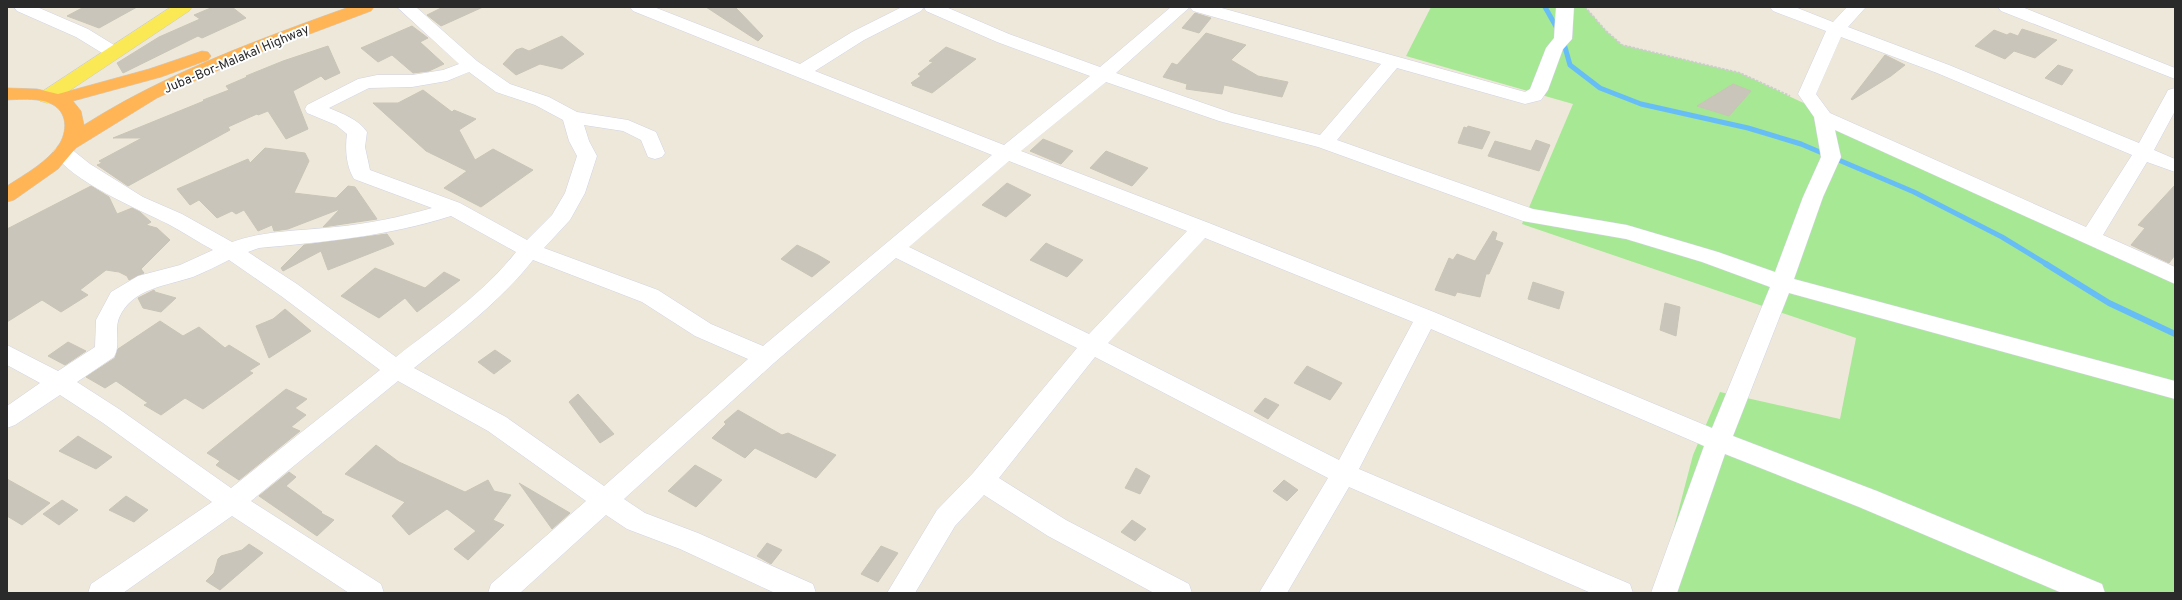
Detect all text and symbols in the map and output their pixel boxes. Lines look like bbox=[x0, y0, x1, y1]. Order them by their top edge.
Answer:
street label: Juba-Bor-Malakal Highway bbox=[162, 22, 312, 98]

